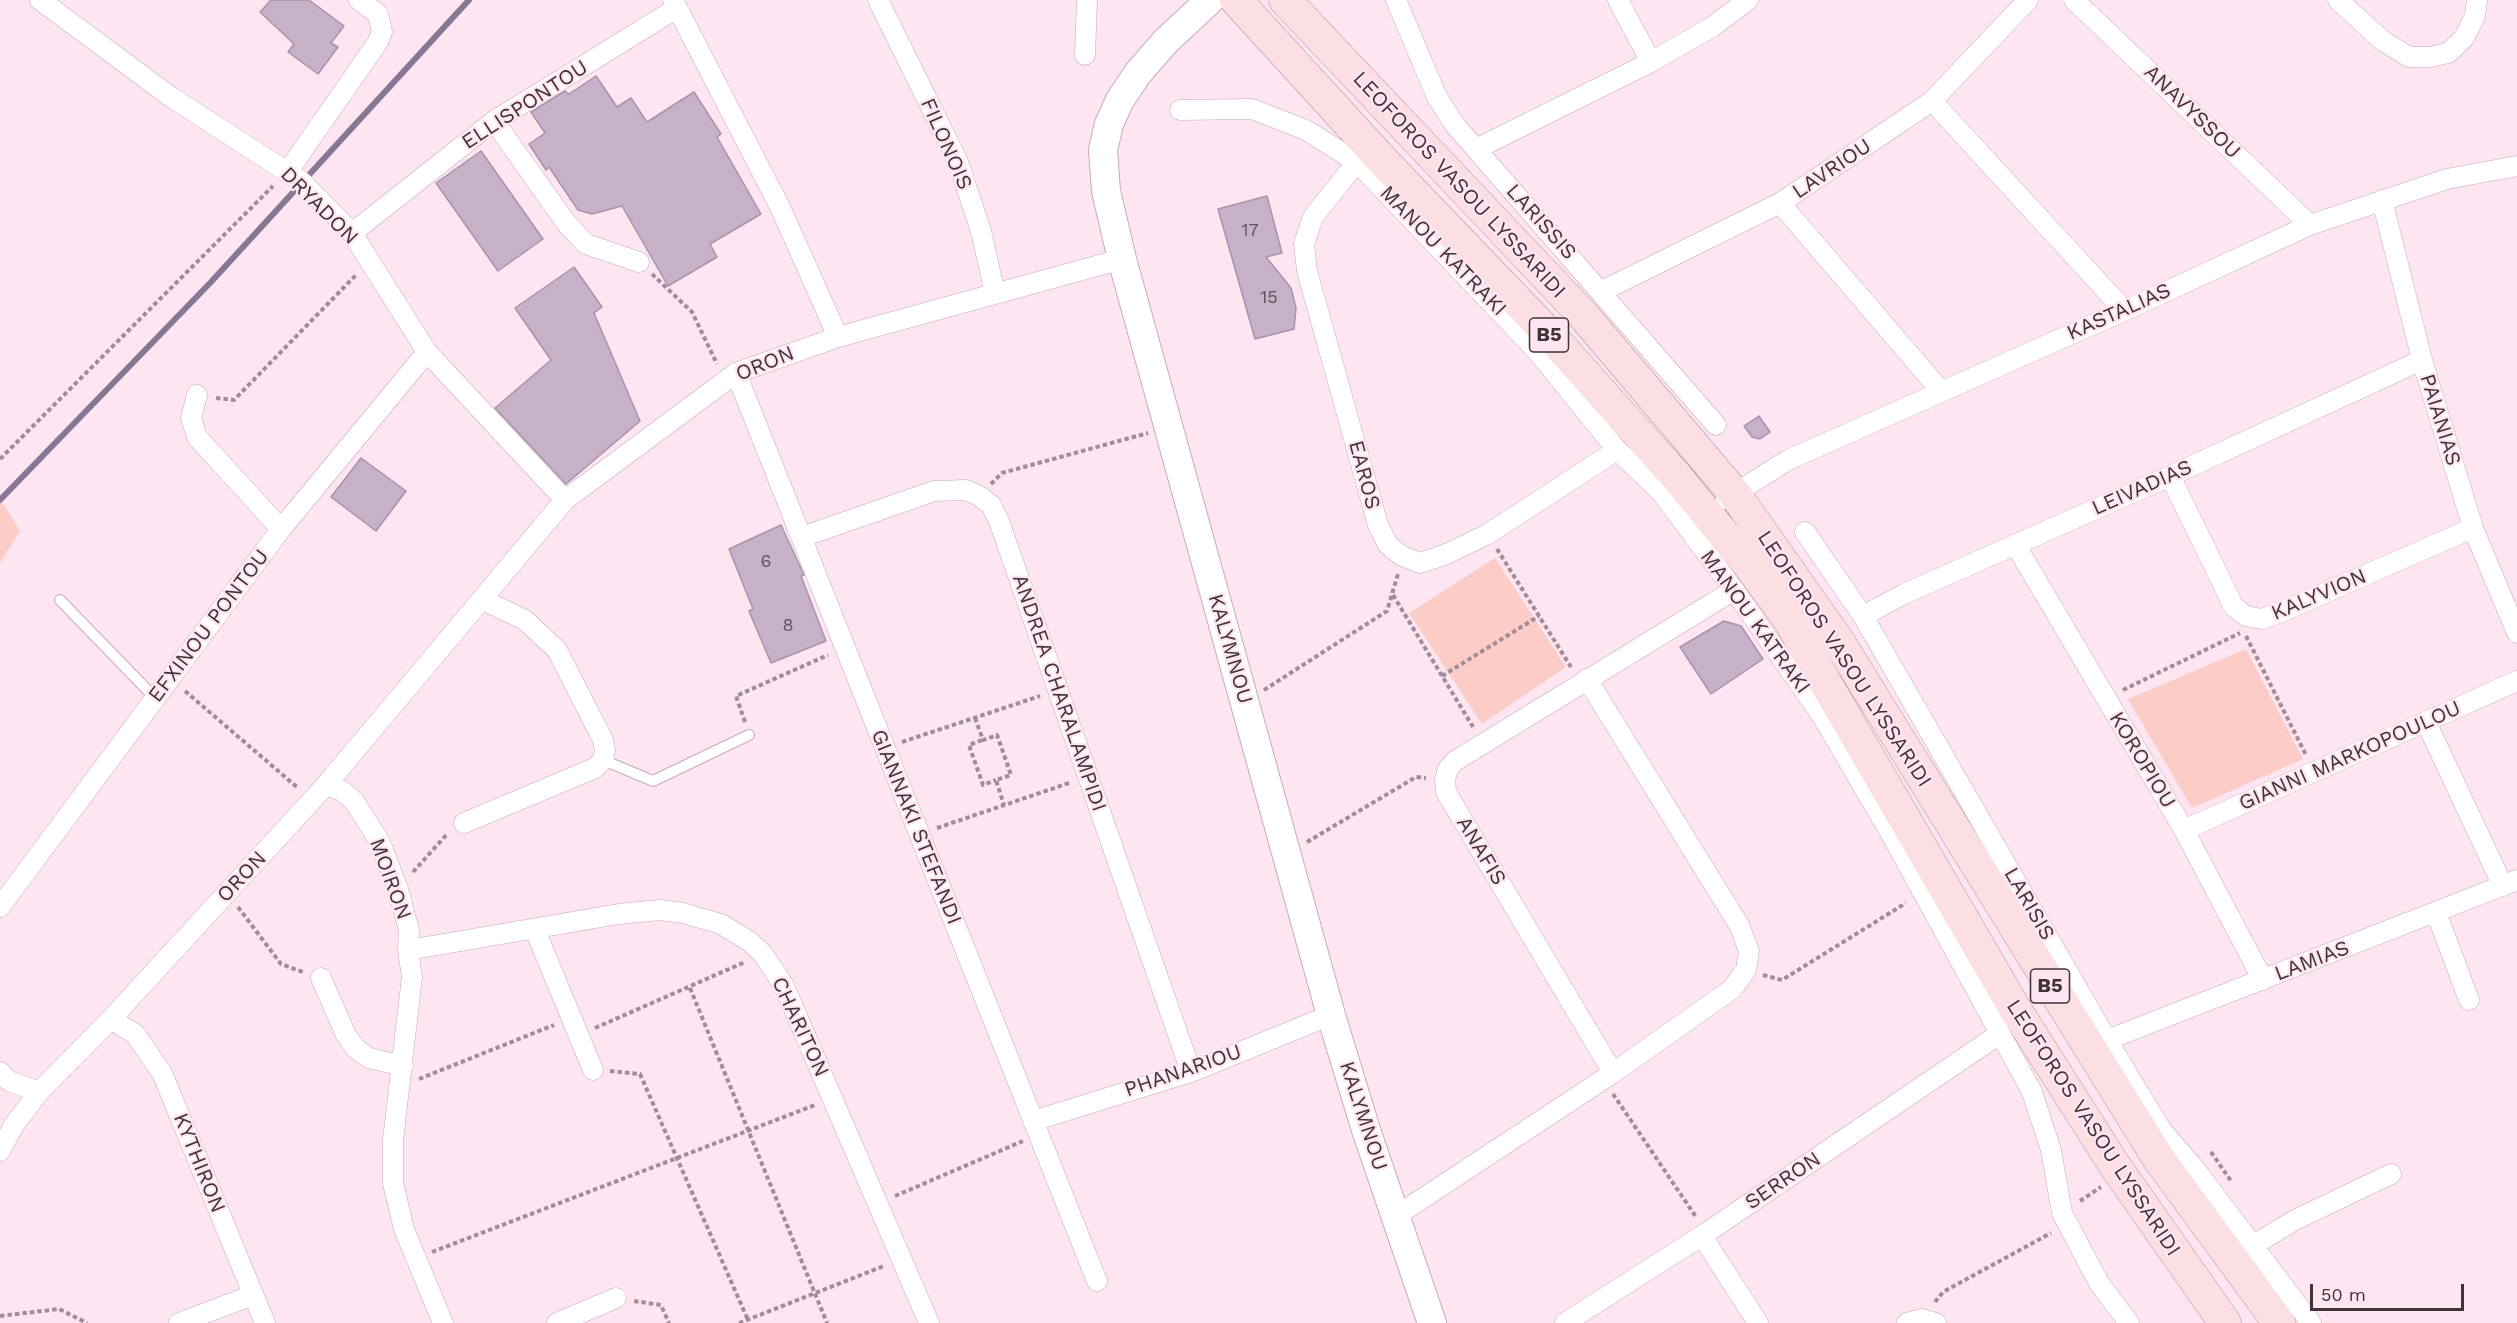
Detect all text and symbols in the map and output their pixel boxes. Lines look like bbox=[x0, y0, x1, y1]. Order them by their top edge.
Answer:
street label: ELLISPONTOU bbox=[457, 55, 593, 155]
street label: ANAVYSSOU bbox=[2138, 60, 2246, 164]
street label: LEOFOROS VASOU LYSSARIDI bbox=[1347, 66, 1571, 304]
street label: FILONOIS bbox=[915, 94, 977, 194]
street label: LAVRIOU bbox=[1788, 134, 1876, 204]
street label: DRYADON bbox=[275, 162, 363, 250]
street label: LARISSIS bbox=[1500, 179, 1582, 265]
street label: MANOU KATRAKI bbox=[1374, 181, 1512, 321]
house number: 17 bbox=[1241, 220, 1259, 242]
street label: KASTALIAS bbox=[2063, 278, 2175, 346]
house number: 15 bbox=[1260, 287, 1278, 309]
road number: B5 bbox=[1530, 318, 1568, 352]
street label: ORON bbox=[732, 341, 798, 387]
street label: PAIANIAS bbox=[2414, 371, 2466, 469]
street label: EAROS bbox=[1343, 438, 1385, 512]
street label: LEIVADIAS bbox=[2088, 455, 2196, 521]
street label: LEOFOROS VASOU LYSSARIDI bbox=[1751, 526, 1937, 792]
street label: EFXINOU PONTOU bbox=[143, 545, 275, 707]
street label: MANOU KATRAKI bbox=[1694, 545, 1816, 699]
house number: 6 bbox=[761, 551, 771, 573]
street label: KALYVION bbox=[2268, 564, 2370, 626]
street label: ANDREA CHARALAMPIDI bbox=[1007, 571, 1111, 815]
street label: KALYMNOU bbox=[1202, 591, 1258, 707]
house number: 8 bbox=[782, 615, 794, 637]
street label: GIANNI MARKOPOULOU bbox=[2235, 696, 2465, 816]
street label: KOROPIOU bbox=[2103, 707, 2181, 813]
street label: GIANNAKI STEFANDI bbox=[865, 726, 967, 928]
street label: ANAFIS bbox=[1451, 812, 1511, 890]
street label: MOIRON bbox=[364, 835, 416, 923]
street label: ORON bbox=[212, 846, 272, 908]
street label: LARISIS bbox=[1998, 863, 2060, 945]
street label: LAMIAS bbox=[2271, 935, 2353, 987]
road number: B5 bbox=[2030, 969, 2070, 1003]
street label: CHARITON bbox=[766, 973, 834, 1081]
street label: LEOFOROS VASOU LYSSARIDI bbox=[2000, 995, 2186, 1261]
street label: PHANARIOU bbox=[1121, 1039, 1245, 1103]
street label: KALYMNOU bbox=[1334, 1058, 1392, 1174]
street label: KYTHIRON bbox=[168, 1110, 230, 1216]
street label: SERRON bbox=[1740, 1147, 1826, 1215]
scale bar bbox=[2313, 1272, 2468, 1310]
text: 50 m bbox=[2321, 1284, 2366, 1305]

